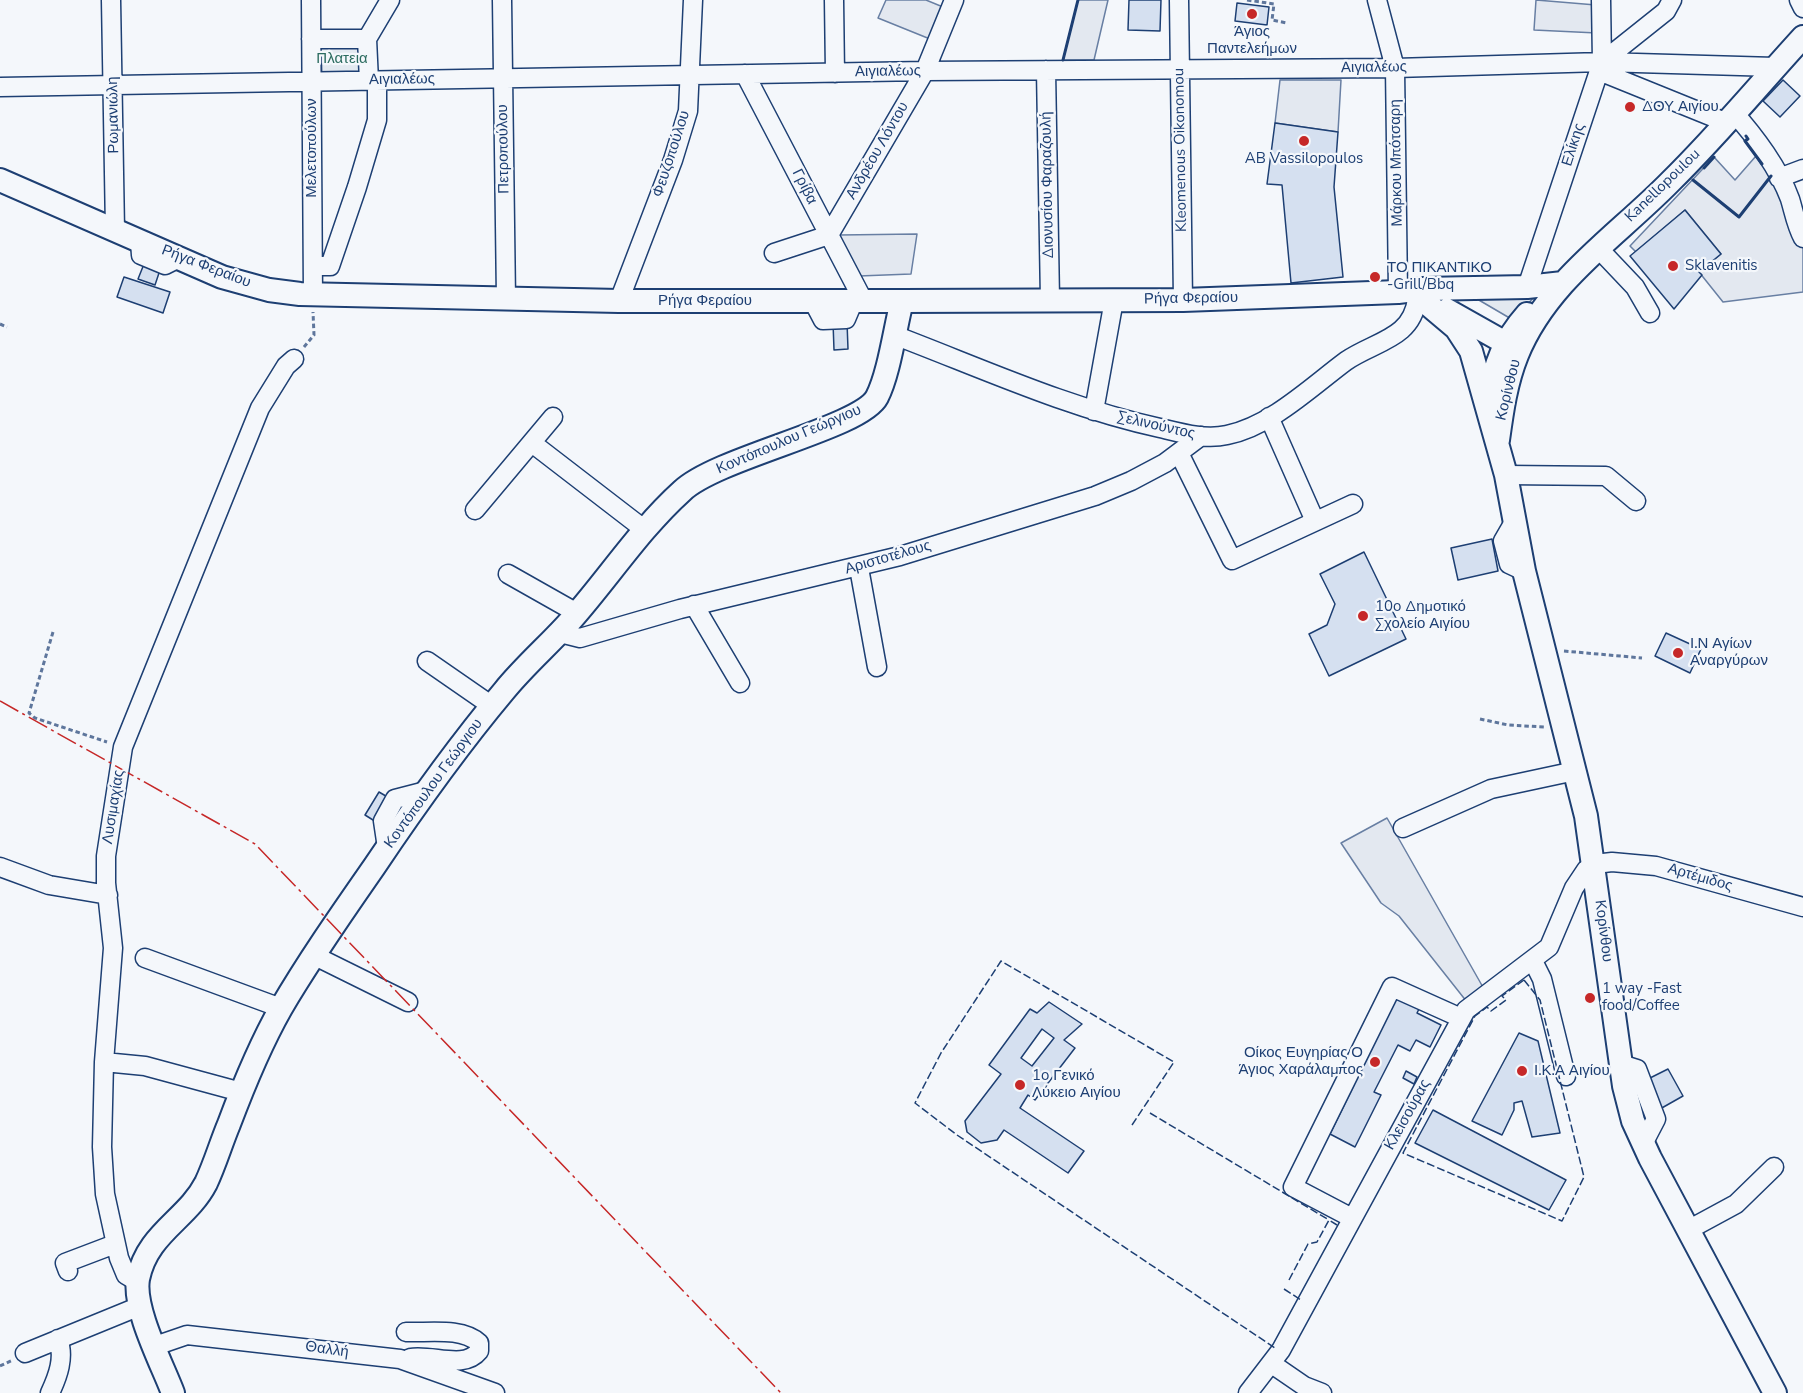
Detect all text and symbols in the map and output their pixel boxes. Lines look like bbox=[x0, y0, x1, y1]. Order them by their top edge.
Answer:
marker: Άγιος Παντελεήμων bbox=[1245, 7, 1259, 21]
place label: Άγιος Παντελεήμων bbox=[1207, 23, 1297, 58]
park label: Πλατεια bbox=[316, 50, 368, 68]
street label: Αιγιαλέως bbox=[1341, 58, 1407, 78]
street label: Αιγιαλέως bbox=[855, 62, 921, 82]
street label: Kleomenous Oikonomou bbox=[1171, 68, 1191, 232]
street label: Αιγιαλέως bbox=[369, 70, 435, 90]
street label: Ρωμανιώλη bbox=[104, 76, 124, 154]
street label: Μελετοπούλων bbox=[303, 98, 321, 198]
place label: ΔΟΥ Αιγίου bbox=[1642, 98, 1719, 116]
street label: Ανδρέου Λόντου bbox=[843, 99, 913, 203]
street label: Μάρκου Μπότσαρη bbox=[1387, 99, 1407, 227]
marker: ΔΟΥ Αιγίου bbox=[1623, 100, 1637, 114]
street label: Πετροπούλου bbox=[494, 104, 514, 194]
street label: Φευζοπούλου bbox=[650, 108, 694, 200]
street label: Διονυσίου Φαραζουλή bbox=[1038, 111, 1058, 259]
street label: Ελίκης bbox=[1559, 121, 1589, 169]
marker: AB Vassilopoulos bbox=[1297, 134, 1311, 148]
street label: Kanellopoulou bbox=[1622, 146, 1704, 226]
place label: AB Vassilopoulos bbox=[1245, 150, 1363, 168]
street label: Γρίβα bbox=[787, 166, 821, 208]
street label: Ρήγα Φεραίου bbox=[159, 242, 253, 292]
place label: Sklavenitis bbox=[1685, 257, 1758, 275]
place label: ΤΟ ΠΙΚΑΝΤΙΚΟ -Grill/Bbq bbox=[1387, 259, 1492, 294]
marker: Sklavenitis bbox=[1666, 259, 1680, 273]
marker: ΤΟ ΠΙΚΑΝΤΙΚΟ -Grill/Bbq bbox=[1368, 270, 1382, 284]
street label: Ρήγα Φεραίου bbox=[1144, 289, 1238, 309]
street label: Ρήγα Φεραίου bbox=[658, 292, 752, 310]
street label: Κορίνθου bbox=[1493, 358, 1525, 422]
street label: Κοντόπουλου Γεώργιου bbox=[714, 401, 864, 479]
street label: Σελινούντος bbox=[1115, 408, 1197, 444]
street label: Αριστοτέλους bbox=[843, 537, 933, 579]
place label: 10o Δημοτικό Σχολείο Αιγίου bbox=[1375, 598, 1470, 633]
marker: 10o Δημοτικό Σχολείο Αιγίου bbox=[1356, 609, 1370, 623]
place label: Ι.Ν Αγίων Αναργύρων bbox=[1690, 635, 1768, 670]
marker: Ι.Ν Αγίων Αναργύρων bbox=[1671, 646, 1685, 660]
street label: Κοντόπουλου Γεώργιου bbox=[381, 716, 487, 852]
street label: Λυσιμαχίας bbox=[99, 769, 129, 845]
street label: Αρτέμιδος bbox=[1666, 860, 1734, 896]
street label: Κορίνθου bbox=[1590, 899, 1616, 963]
place label: 1 way -Fast food/Coffee bbox=[1602, 980, 1681, 1015]
marker: 1 way -Fast food/Coffee bbox=[1583, 991, 1597, 1005]
place label: Οίκος Ευγηρίας Ο Άγιος Χαράλαμπος bbox=[1238, 1044, 1363, 1079]
marker: Οίκος Ευγηρίας Ο Άγιος Χαράλαμπος bbox=[1368, 1055, 1382, 1069]
place label: Ι.Κ.Α Αιγίου bbox=[1534, 1062, 1610, 1080]
marker: Ι.Κ.Α Αιγίου bbox=[1515, 1064, 1529, 1078]
place label: 1o Γενικό Λύκειο Αιγίου bbox=[1032, 1067, 1121, 1102]
street label: Κλεισούρας bbox=[1381, 1077, 1435, 1153]
marker: 1o Γενικό Λύκειο Αιγίου bbox=[1013, 1078, 1027, 1092]
street label: Θαλλή bbox=[304, 1338, 350, 1362]

